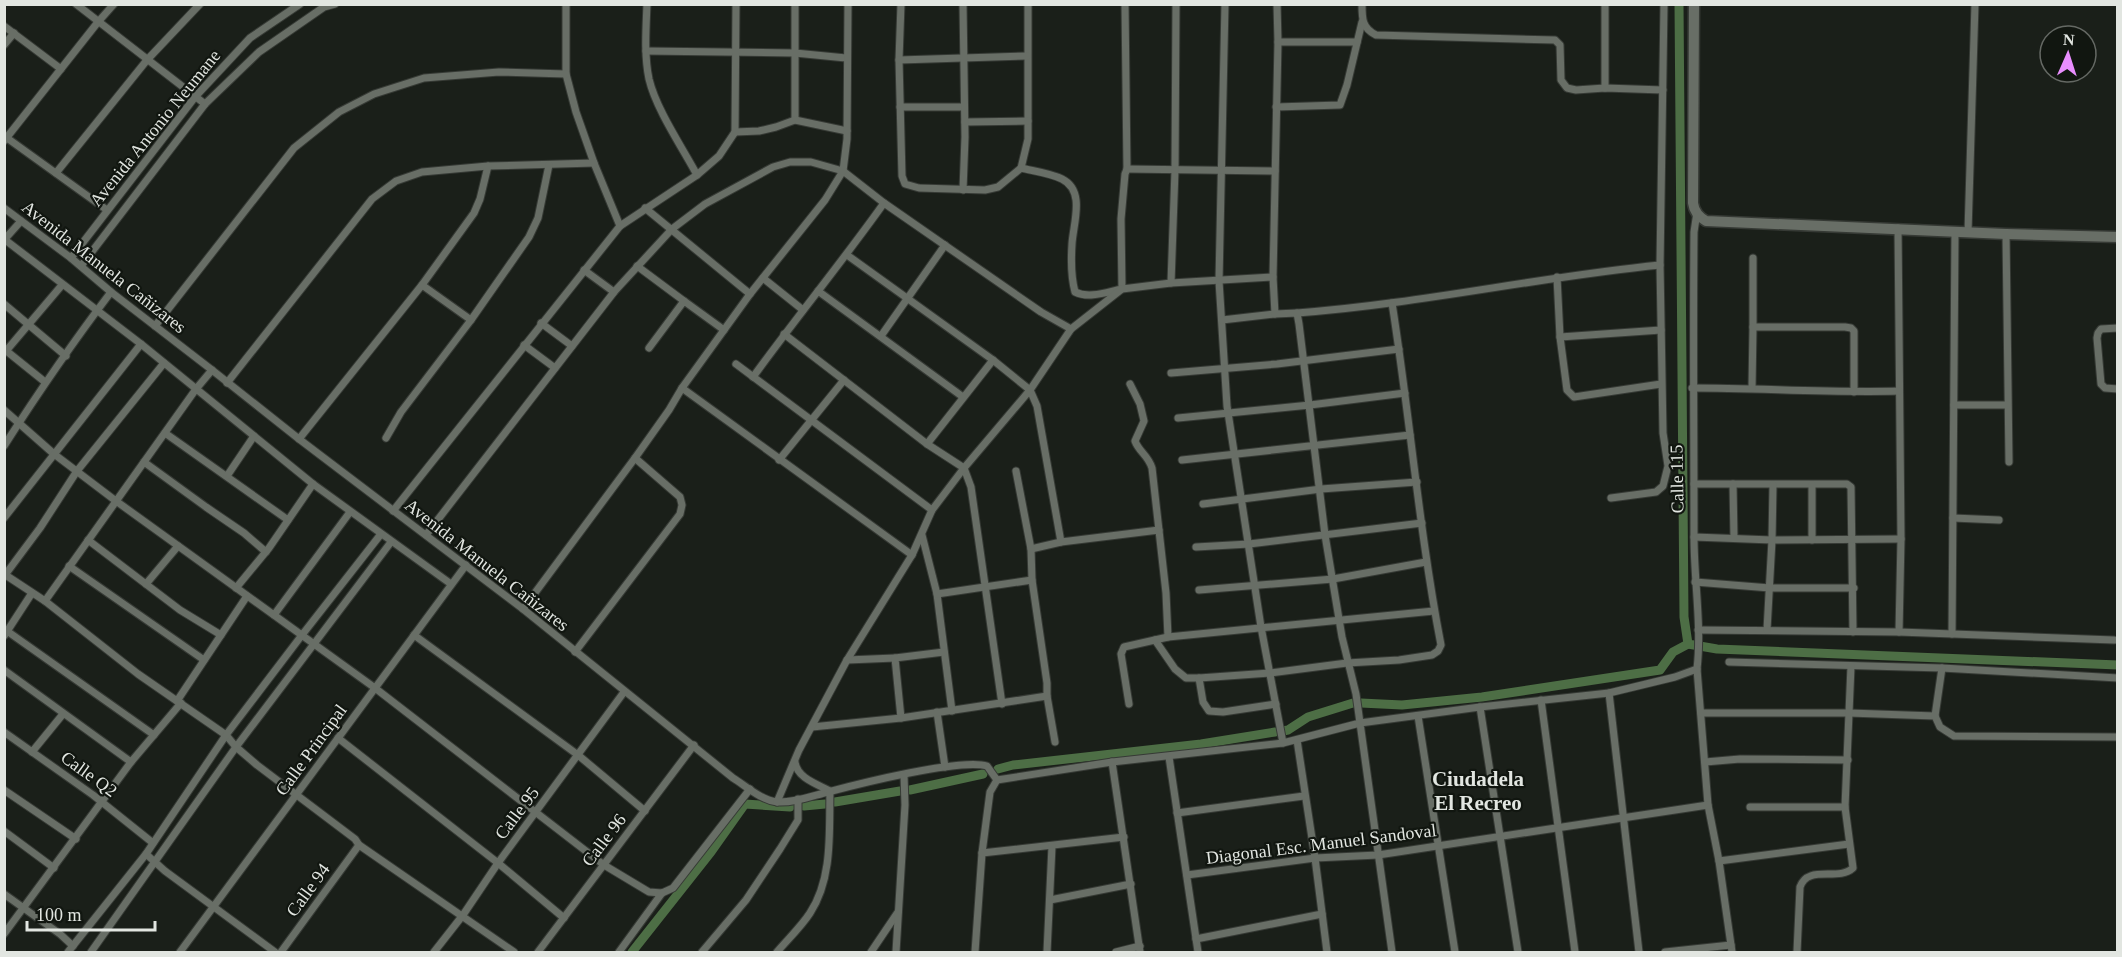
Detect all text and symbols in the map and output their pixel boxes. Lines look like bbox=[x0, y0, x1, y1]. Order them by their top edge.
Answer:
north arrow bbox=[2038, 24, 2098, 84]
text: N bbox=[2063, 31, 2075, 48]
street label: Avenida Antonio Neumane bbox=[86, 46, 224, 210]
street label: Avenida Manuela Cañizares bbox=[18, 197, 190, 337]
street label: Calle 115 bbox=[1666, 444, 1688, 514]
street label: Avenida Manuela Cañizares bbox=[401, 495, 573, 635]
street label: Calle Principal bbox=[271, 701, 351, 799]
street label: Calle Q2 bbox=[57, 747, 121, 801]
district label: Ciudadela El Recreo bbox=[1432, 767, 1525, 815]
street label: Calle 95 bbox=[491, 783, 543, 843]
street label: Calle 96 bbox=[578, 810, 630, 870]
street label: Diagonal Esc. Manuel Sandoval bbox=[1205, 820, 1437, 868]
street label: Calle 94 bbox=[282, 860, 334, 920]
scale bar bbox=[27, 894, 154, 932]
text: 100 m bbox=[36, 905, 82, 925]

